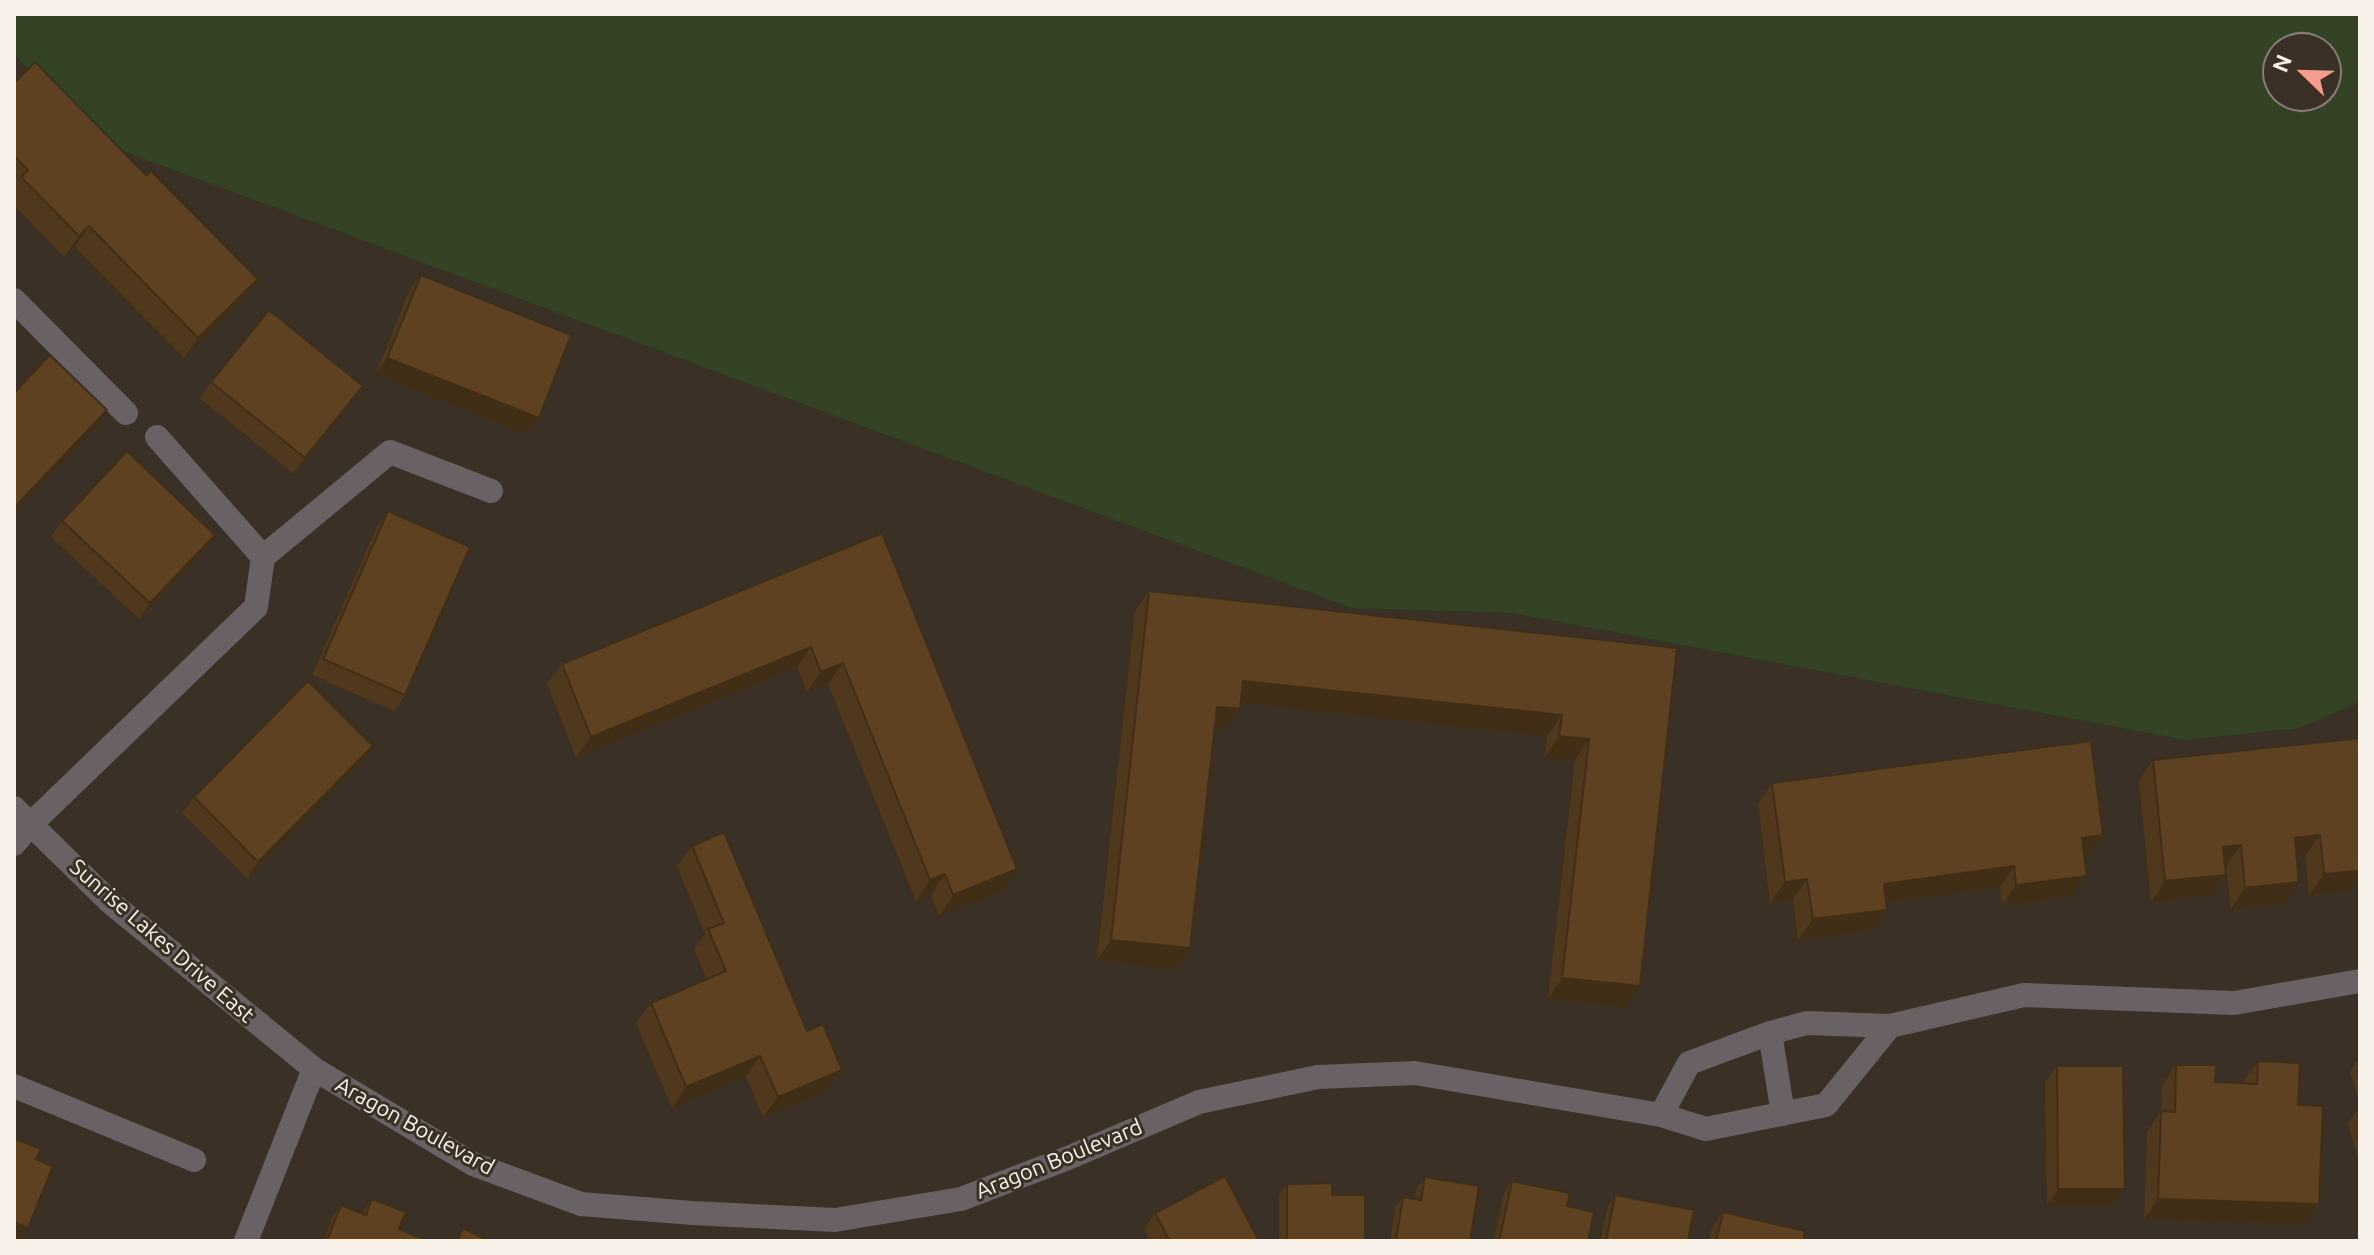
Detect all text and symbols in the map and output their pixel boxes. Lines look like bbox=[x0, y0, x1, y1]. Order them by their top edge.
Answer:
north arrow bbox=[2262, 32, 2342, 112]
text: N bbox=[2267, 51, 2296, 76]
street label: Sunrise Lakes Drive East bbox=[64, 854, 260, 1028]
street label: Aragon Boulevard bbox=[331, 1071, 499, 1181]
street label: Aragon Boulevard bbox=[972, 1114, 1146, 1204]

